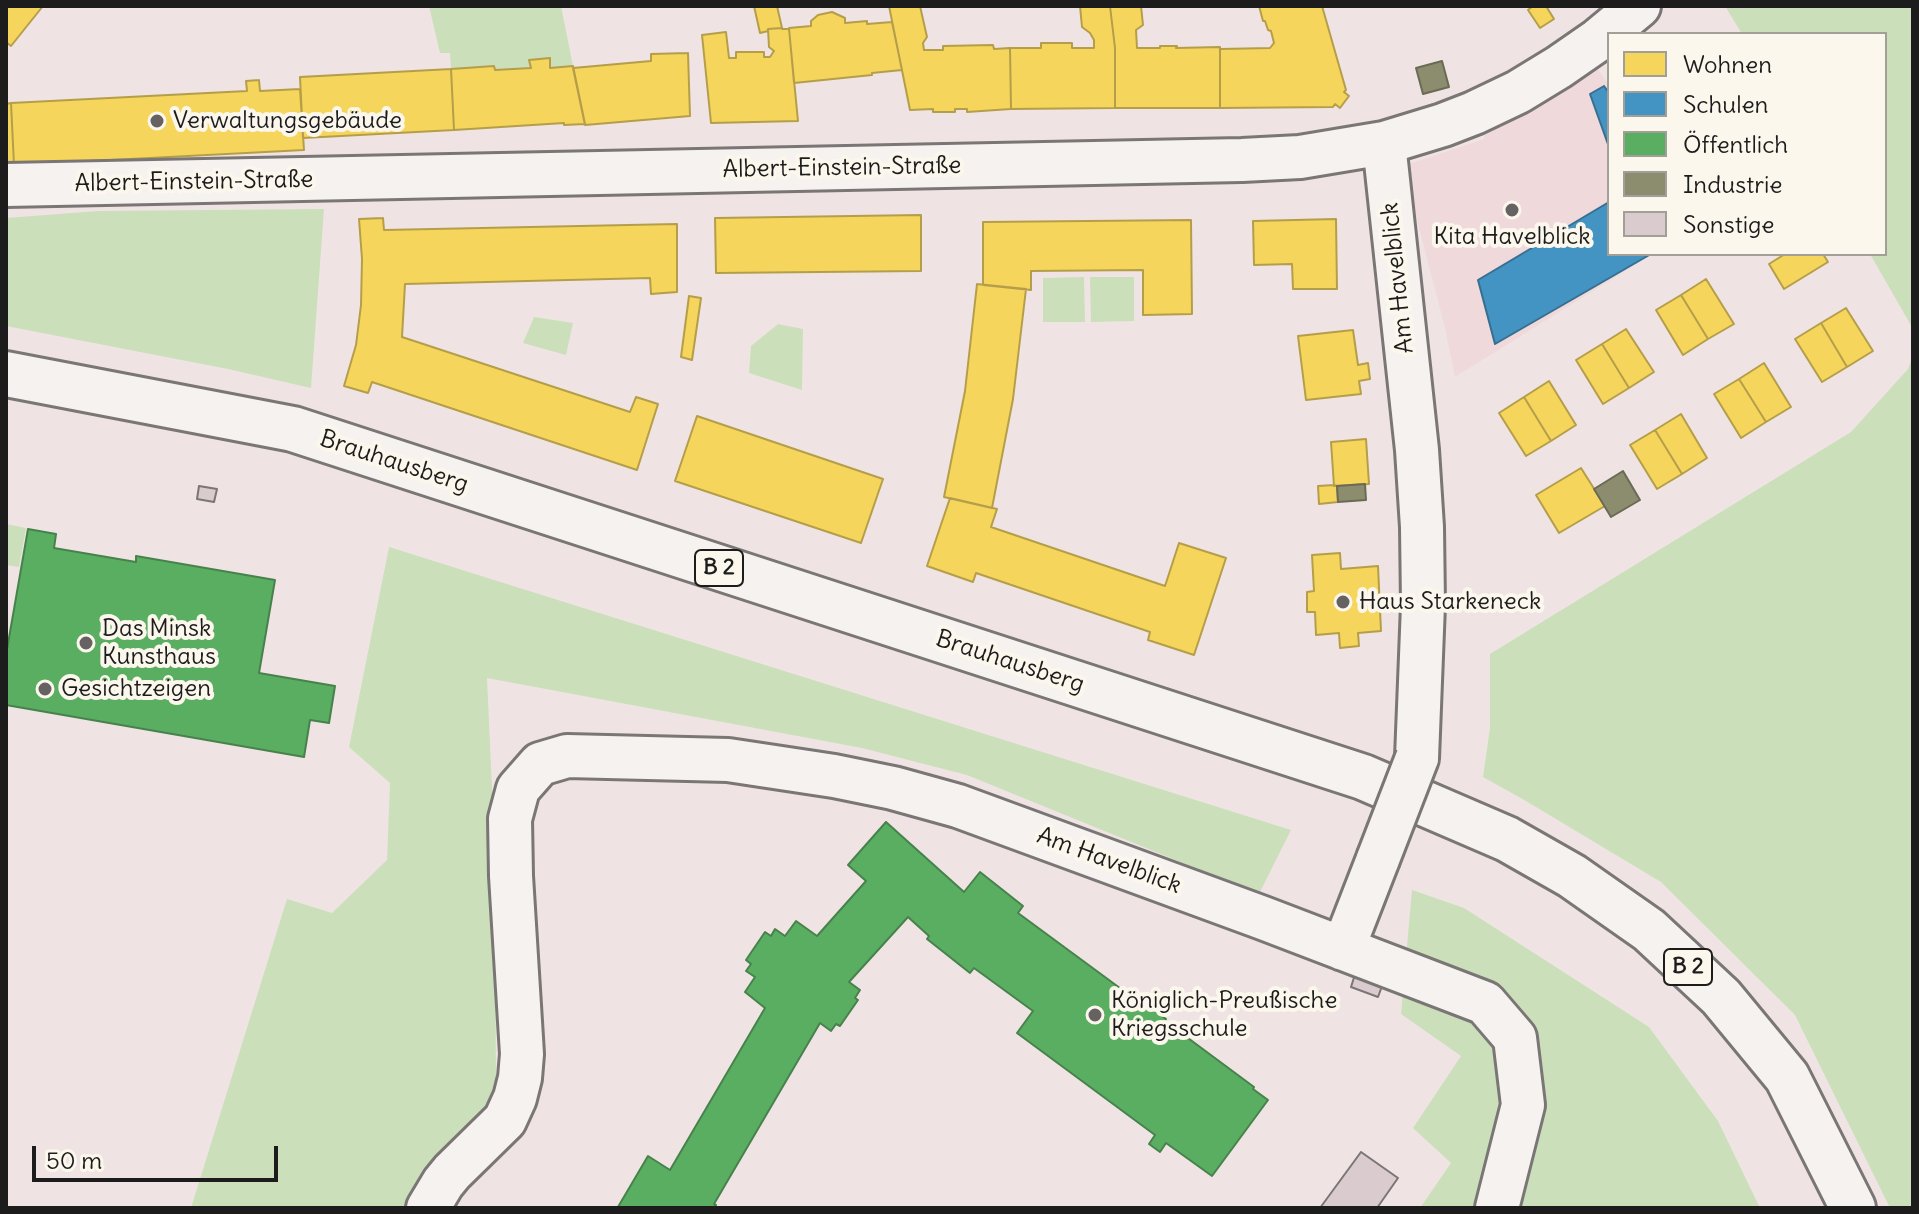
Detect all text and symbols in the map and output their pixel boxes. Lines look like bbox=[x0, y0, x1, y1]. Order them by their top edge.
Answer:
legend bbox=[1607, 32, 1887, 256]
text: Wohnen bbox=[1683, 49, 1772, 79]
text: Schulen bbox=[1683, 89, 1769, 119]
place label: Verwaltungsgebäude bbox=[173, 107, 402, 135]
marker: Verwaltungsgebäude bbox=[148, 112, 166, 130]
text: Öffentlich bbox=[1683, 129, 1788, 159]
street label: Albert-Einstein-Straße bbox=[722, 152, 962, 184]
street label: Albert-Einstein-Straße bbox=[74, 166, 314, 198]
text: Industrie bbox=[1683, 169, 1782, 199]
street label: Am Havelblick bbox=[1376, 201, 1420, 355]
marker: Kita Havelblick bbox=[1503, 201, 1521, 219]
text: Sonstige bbox=[1683, 209, 1774, 239]
place label: Kita Havelblick bbox=[1433, 223, 1591, 251]
street label: Brauhausberg bbox=[316, 424, 472, 500]
road number: B 2 bbox=[695, 550, 743, 586]
place label: Haus Starkeneck bbox=[1359, 588, 1541, 616]
marker: Haus Starkeneck bbox=[1334, 593, 1352, 611]
place label: Das Minsk Kunsthaus bbox=[102, 615, 216, 671]
street label: Brauhausberg bbox=[932, 624, 1088, 700]
marker: Das Minsk Kunsthaus bbox=[77, 634, 95, 652]
place label: Gesichtzeigen bbox=[61, 675, 211, 703]
marker: Gesichtzeigen bbox=[36, 680, 54, 698]
street label: Am Havelblick bbox=[1033, 822, 1185, 900]
road number: B 2 bbox=[1664, 949, 1712, 985]
place label: Königlich-Preußische Kriegsschule bbox=[1111, 987, 1337, 1043]
marker: Königlich-Preußische Kriegsschule bbox=[1086, 1006, 1104, 1024]
scale bar bbox=[36, 1130, 282, 1180]
text: 50 m bbox=[46, 1145, 102, 1175]

